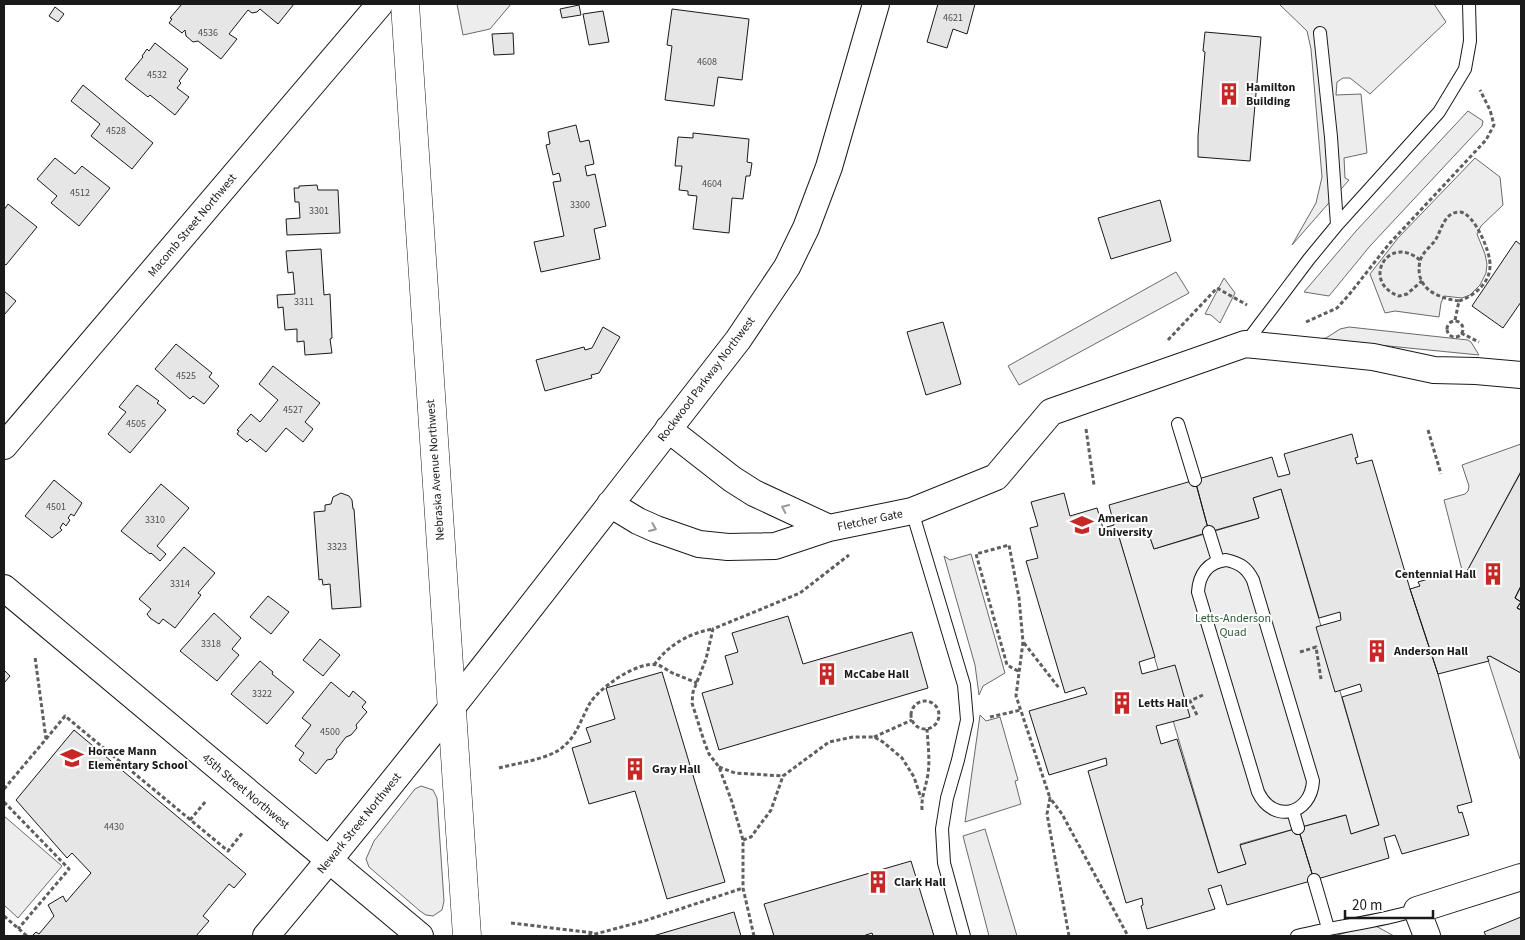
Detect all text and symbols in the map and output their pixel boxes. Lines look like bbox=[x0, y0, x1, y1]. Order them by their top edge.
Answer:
house number: 4621 bbox=[943, 11, 963, 25]
house number: 4536 bbox=[198, 26, 218, 40]
house number: 4608 bbox=[697, 55, 717, 69]
house number: 4532 bbox=[147, 68, 167, 82]
place label: Hamilton Building bbox=[1246, 79, 1295, 110]
building icon: Hamilton Building bbox=[1216, 81, 1242, 107]
house number: 4528 bbox=[106, 124, 126, 138]
street label: Macomb Street Northwest bbox=[144, 170, 241, 281]
house number: 4604 bbox=[702, 177, 722, 191]
house number: 4512 bbox=[70, 186, 90, 200]
house number: 3300 bbox=[570, 198, 590, 212]
house number: 3301 bbox=[309, 204, 329, 218]
house number: 3311 bbox=[294, 295, 314, 309]
street label: Rockwood Parkway Northwest bbox=[654, 313, 759, 445]
house number: 4525 bbox=[176, 369, 196, 383]
street label: Nebraska Avenue Northwest bbox=[422, 399, 449, 541]
house number: 4527 bbox=[283, 403, 303, 417]
house number: 4505 bbox=[126, 417, 146, 431]
house number: 4501 bbox=[46, 500, 66, 514]
one-way arrow bbox=[781, 503, 790, 514]
street label: Fletcher Gate bbox=[836, 505, 904, 536]
place label: American University bbox=[1097, 510, 1153, 541]
school or university icon: American University bbox=[1069, 512, 1095, 538]
house number: 3310 bbox=[145, 513, 165, 527]
one-way arrow bbox=[648, 521, 657, 532]
house number: 3323 bbox=[327, 540, 347, 554]
building icon: Centennial Hall bbox=[1480, 561, 1506, 587]
place label: Centennial Hall bbox=[1395, 566, 1477, 583]
house number: 3314 bbox=[170, 577, 190, 591]
park label: Letts-Anderson Quad bbox=[1195, 610, 1271, 641]
house number: 3318 bbox=[201, 637, 221, 651]
building icon: Anderson Hall bbox=[1364, 638, 1390, 664]
place label: Anderson Hall bbox=[1393, 643, 1469, 660]
building icon: McCabe Hall bbox=[814, 661, 840, 687]
place label: McCabe Hall bbox=[844, 666, 909, 683]
house number: 3322 bbox=[252, 687, 272, 701]
building icon: Letts Hall bbox=[1109, 690, 1135, 716]
place label: Letts Hall bbox=[1138, 695, 1189, 712]
house number: 4500 bbox=[320, 725, 340, 739]
place label: Horace Mann Elementary School bbox=[88, 743, 188, 774]
school or university icon: Horace Mann Elementary School bbox=[59, 745, 85, 771]
street label: 45th Street Northwest bbox=[198, 750, 293, 833]
building icon: Gray Hall bbox=[622, 756, 648, 782]
place label: Gray Hall bbox=[652, 761, 701, 778]
street label: Newark Street Northwest bbox=[313, 769, 406, 878]
house number: 4430 bbox=[104, 820, 124, 834]
building icon: Clark Hall bbox=[865, 869, 891, 895]
place label: Clark Hall bbox=[894, 874, 946, 891]
scale bar bbox=[1345, 888, 1432, 920]
text: 20 m bbox=[1352, 895, 1382, 916]

